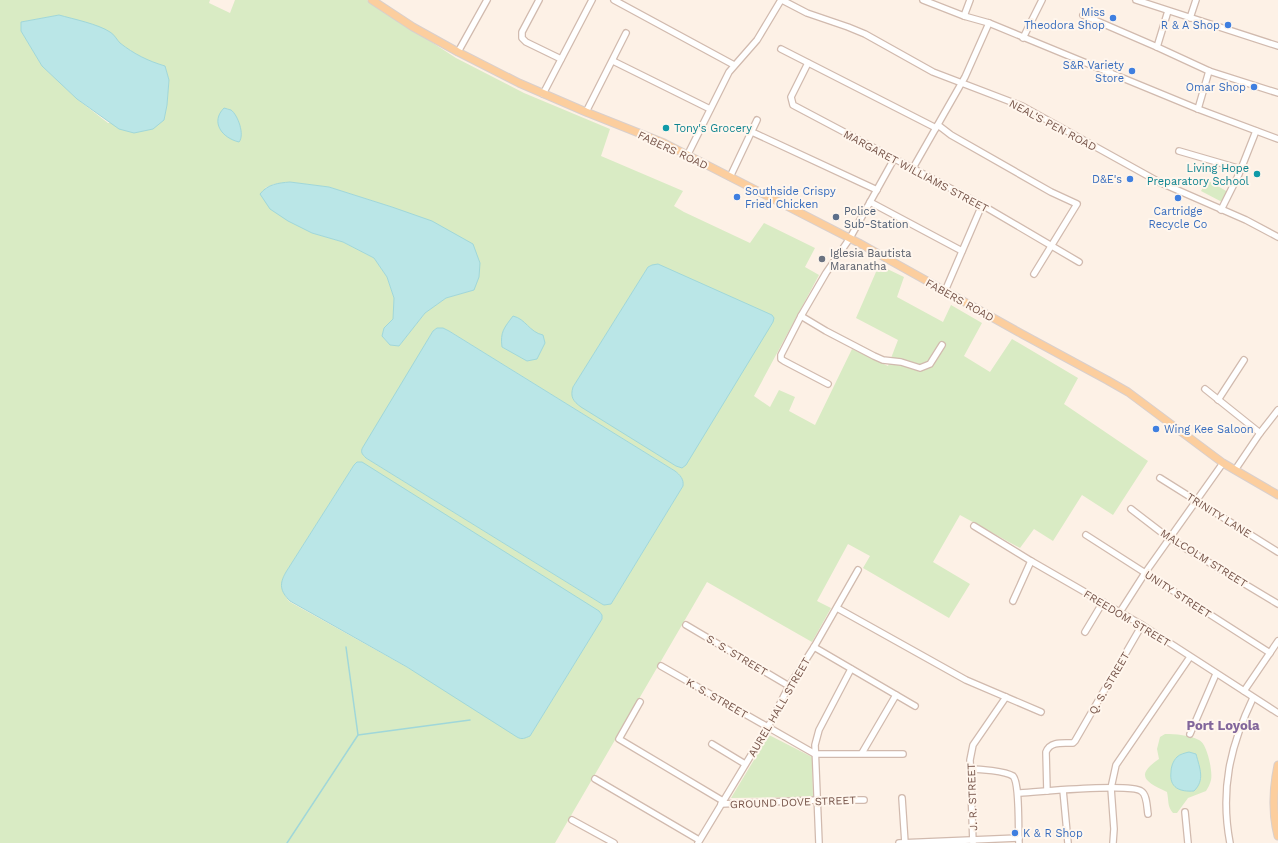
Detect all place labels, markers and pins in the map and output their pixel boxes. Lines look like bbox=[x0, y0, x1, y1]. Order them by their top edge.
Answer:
place label: Miss Theodora Shop bbox=[1024, 6, 1105, 32]
marker: Miss Theodora Shop bbox=[1108, 13, 1118, 23]
place label: R & A Shop bbox=[1161, 19, 1220, 32]
marker: R & A Shop bbox=[1223, 20, 1233, 30]
place label: S&R Variety Store bbox=[1063, 59, 1124, 85]
marker: S&R Variety Store bbox=[1127, 66, 1137, 76]
place label: Omar Shop bbox=[1186, 81, 1246, 94]
marker: Omar Shop bbox=[1249, 82, 1259, 92]
place label: Tony's Grocery bbox=[674, 122, 752, 135]
marker: Tony's Grocery bbox=[661, 123, 671, 133]
place label: Living Hope Preparatory School bbox=[1147, 162, 1250, 188]
marker: Living Hope Preparatory School bbox=[1252, 169, 1262, 179]
place label: D&E's bbox=[1092, 173, 1122, 186]
marker: D&E's bbox=[1125, 174, 1135, 184]
place label: Southside Crispy Fried Chicken bbox=[745, 185, 836, 211]
marker: Southside Crispy Fried Chicken bbox=[732, 192, 742, 202]
marker: Cartridge Recycle Co bbox=[1173, 193, 1183, 203]
place label: Police Sub-Station bbox=[844, 205, 909, 231]
place label: Cartridge Recycle Co bbox=[1149, 205, 1207, 231]
marker: Police Sub-Station bbox=[831, 212, 841, 222]
place label: Iglesia Bautista Maranatha bbox=[830, 247, 912, 273]
marker: Iglesia Bautista Maranatha bbox=[817, 254, 827, 264]
place label: Wing Kee Saloon bbox=[1164, 423, 1254, 436]
marker: Wing Kee Saloon bbox=[1151, 424, 1161, 434]
place label: K & R Shop bbox=[1023, 827, 1083, 840]
marker: K & R Shop bbox=[1010, 828, 1020, 838]

